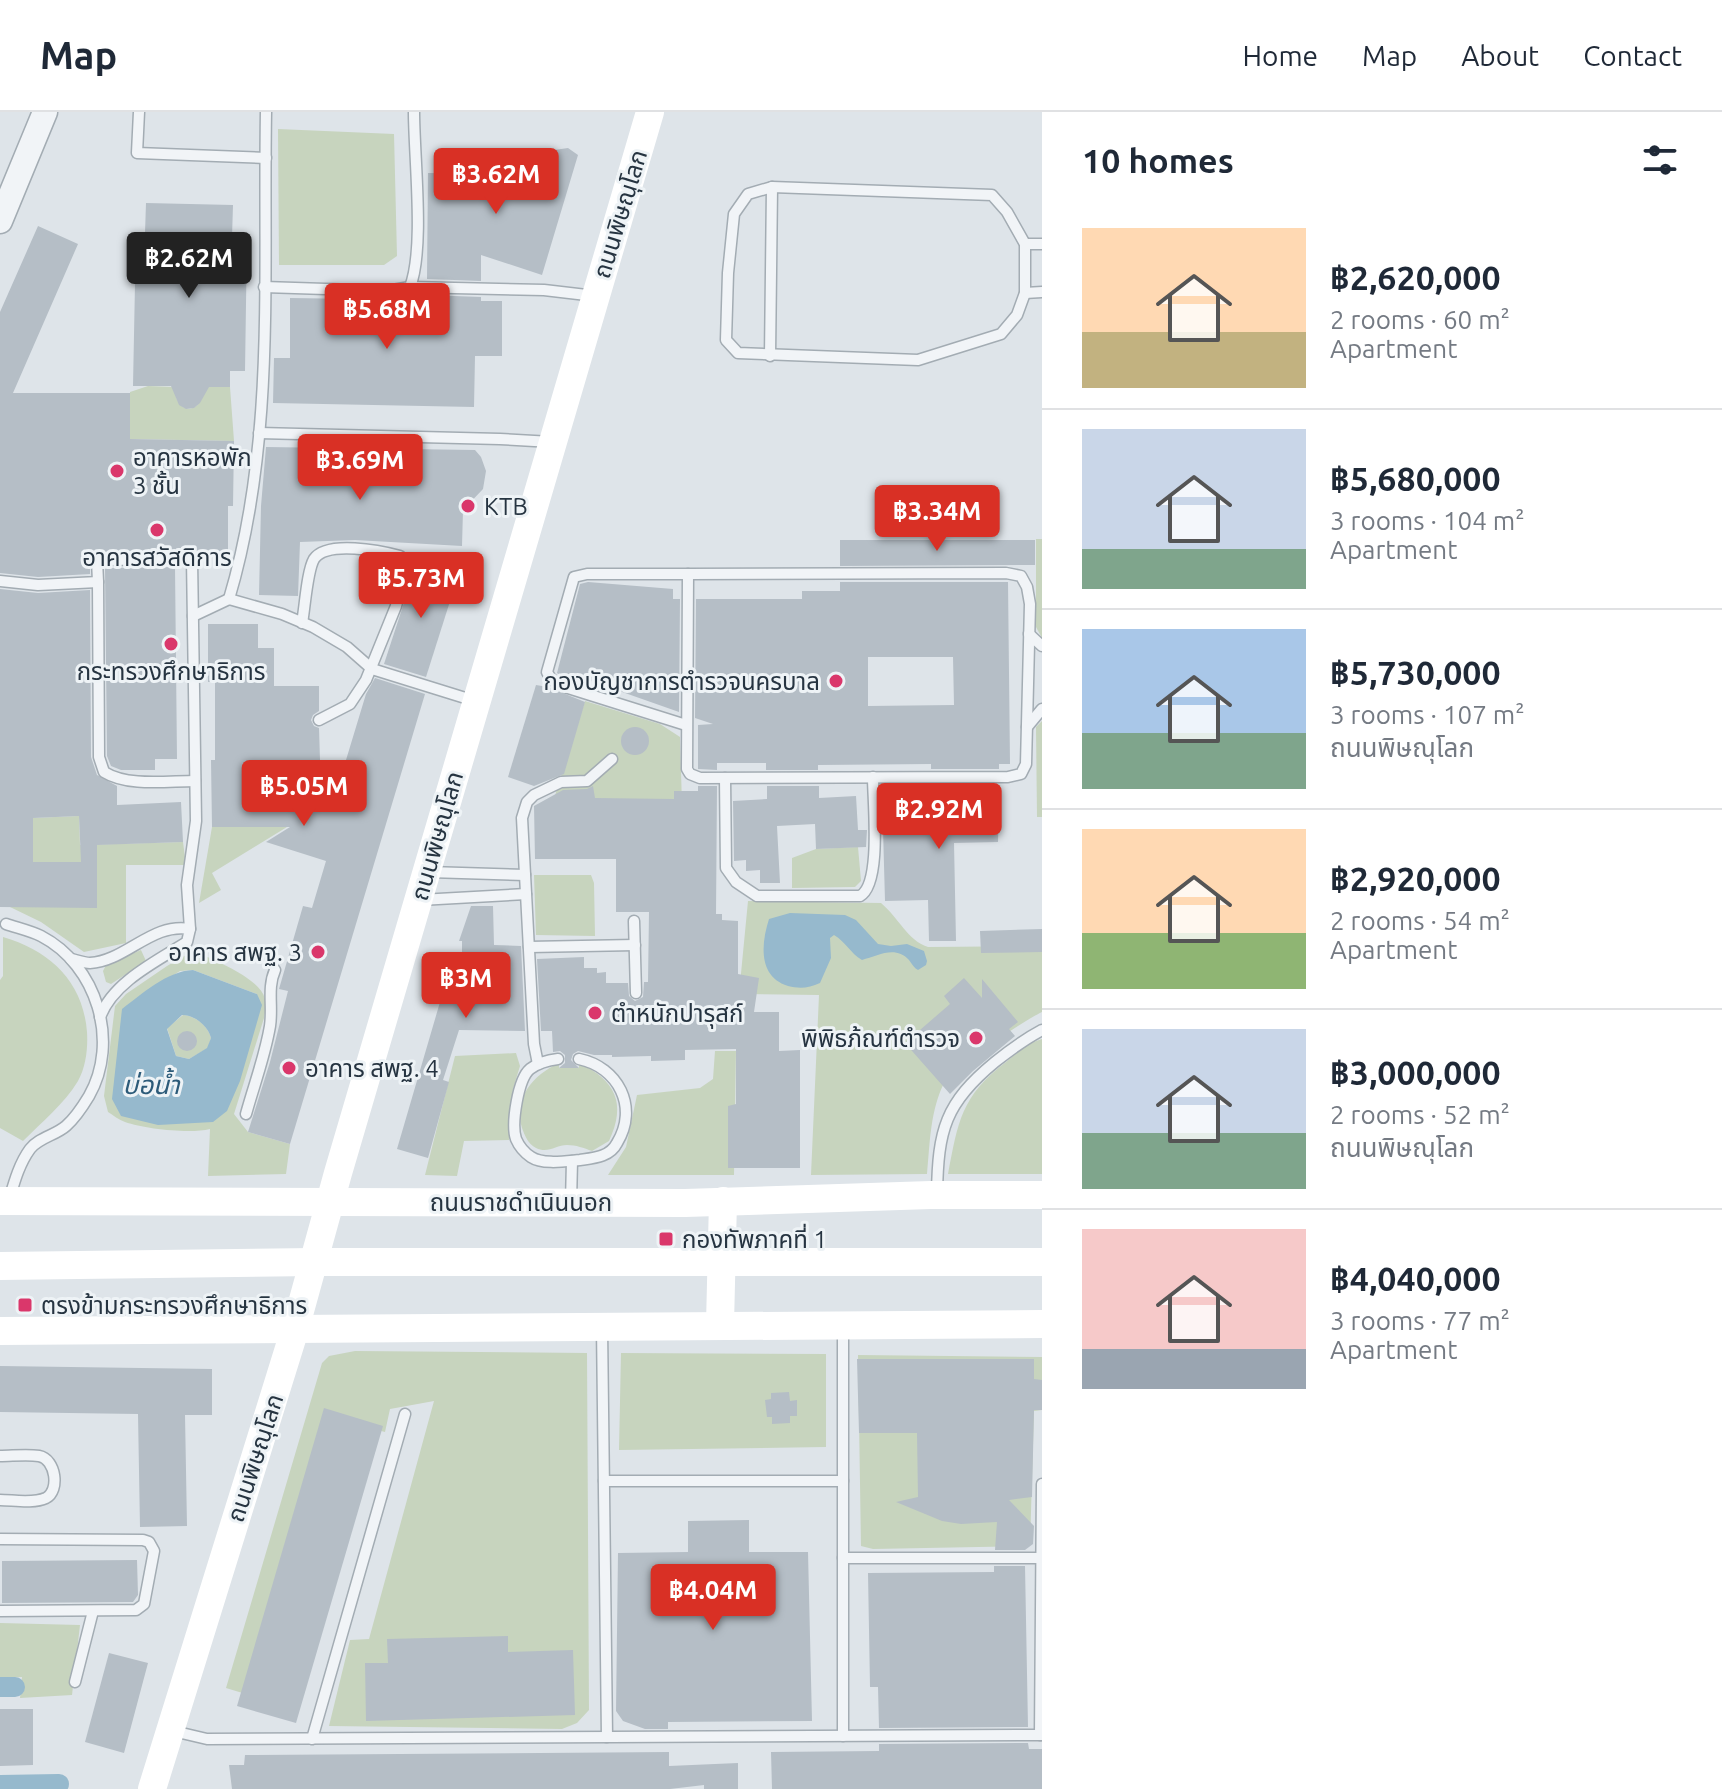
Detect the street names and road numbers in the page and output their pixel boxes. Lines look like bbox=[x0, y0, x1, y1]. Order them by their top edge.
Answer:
street label: ถนนพิษณุโลก bbox=[588, 146, 654, 282]
street label: ถนนพิษณุโลก bbox=[406, 768, 470, 904]
street label: ถนนราชดำเนินนอก bbox=[430, 1189, 612, 1216]
street label: ถนนพิษณุโลก bbox=[222, 1391, 290, 1526]

